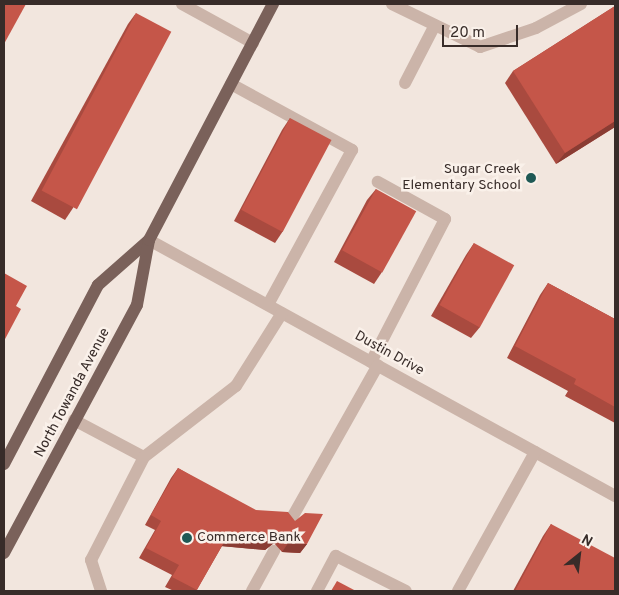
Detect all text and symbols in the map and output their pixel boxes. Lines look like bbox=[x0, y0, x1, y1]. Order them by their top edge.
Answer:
scale bar bbox=[444, 15, 520, 47]
text: 20 m bbox=[450, 24, 485, 43]
place label: Sugar Creek Elementary School bbox=[402, 162, 521, 194]
marker: Sugar Creek Elementary School bbox=[525, 172, 537, 184]
street label: North Towanda Avenue bbox=[32, 325, 114, 461]
street label: Dustin Drive bbox=[351, 328, 427, 380]
place label: Commerce Bank bbox=[197, 530, 301, 546]
north arrow bbox=[554, 530, 604, 580]
marker: Commerce Bank bbox=[181, 532, 193, 544]
text: N bbox=[578, 532, 595, 551]

